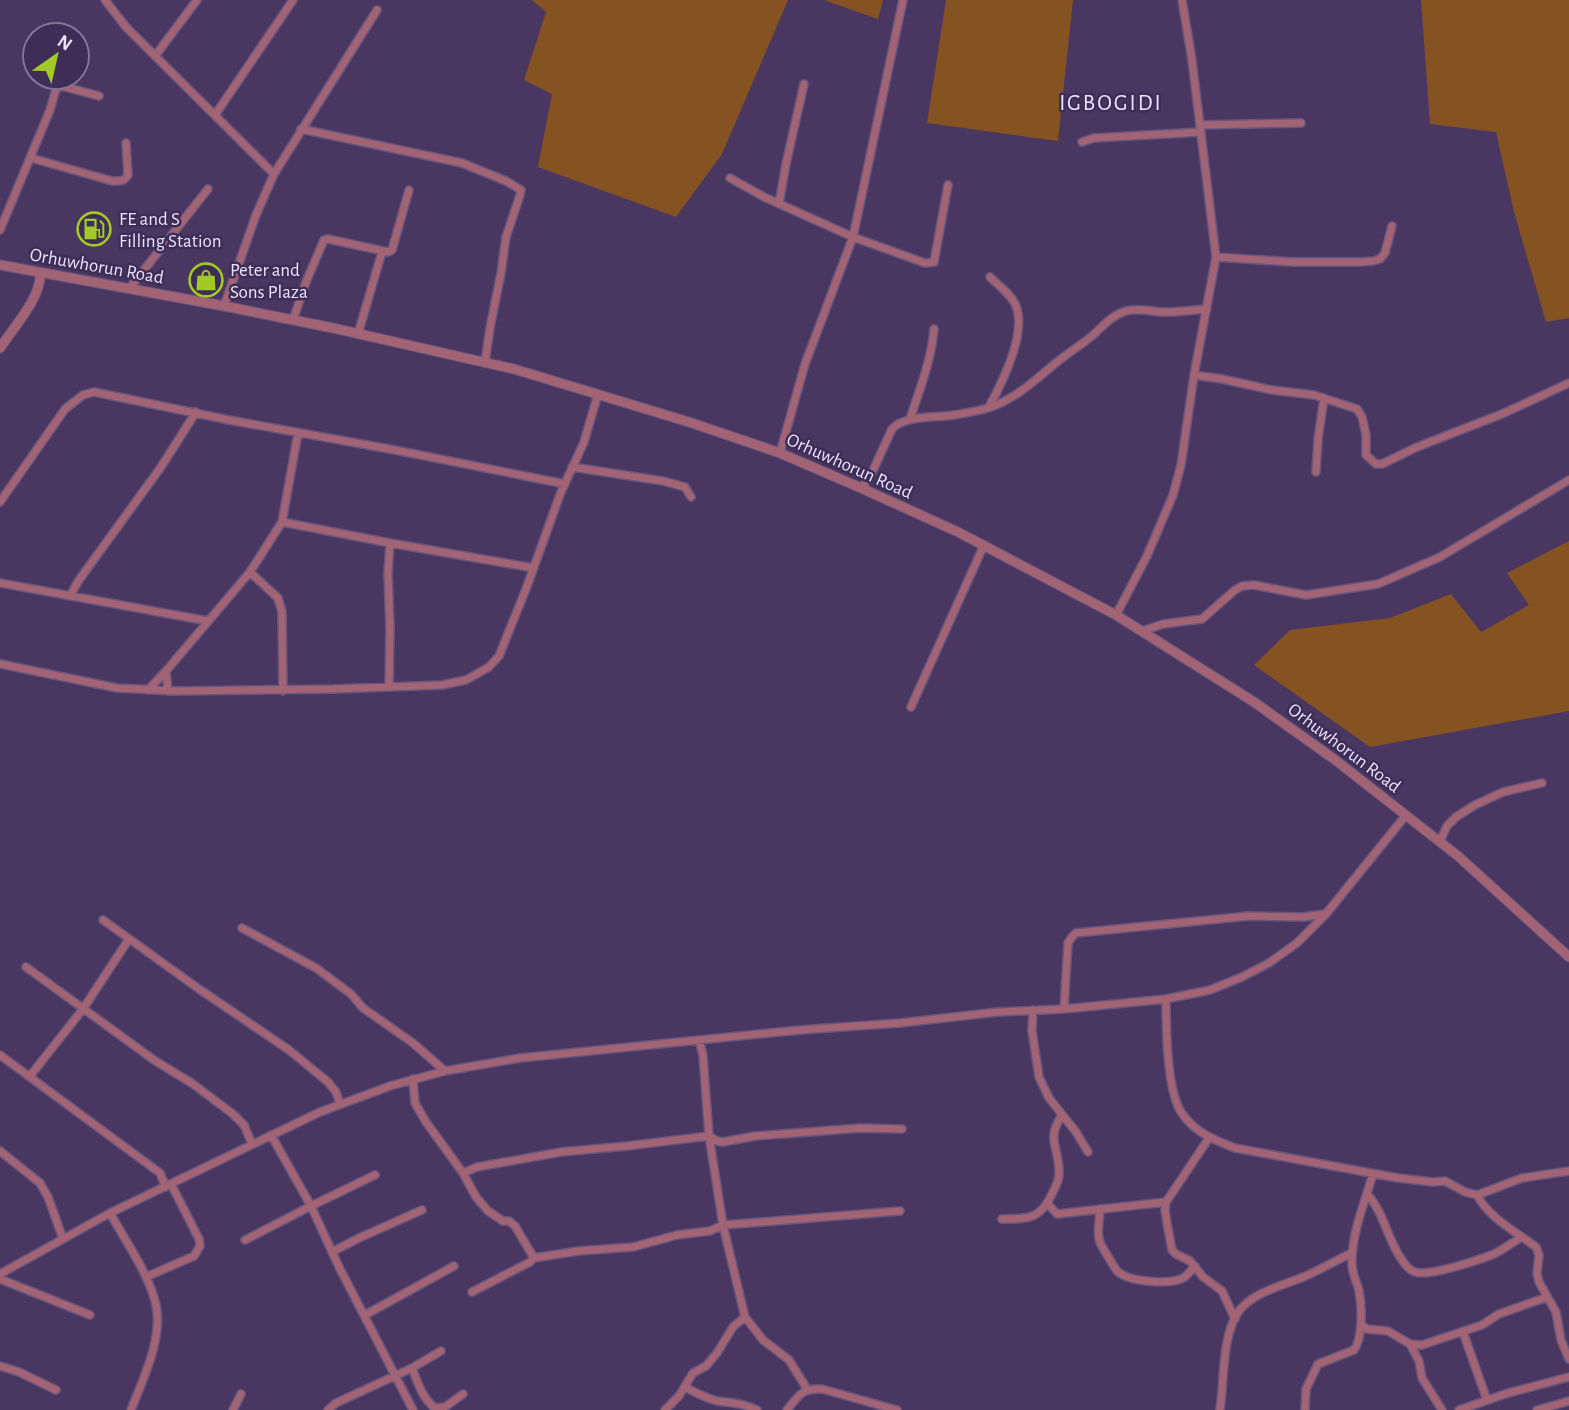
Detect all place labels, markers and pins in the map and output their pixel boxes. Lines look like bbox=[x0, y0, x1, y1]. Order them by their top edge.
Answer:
fuel station icon: FE and S Filling Station bbox=[75, 210, 113, 248]
place label: FE and S Filling Station bbox=[119, 210, 221, 251]
shop icon: Peter and Sons Plaza bbox=[187, 261, 225, 299]
place label: Peter and Sons Plaza bbox=[230, 261, 308, 302]

